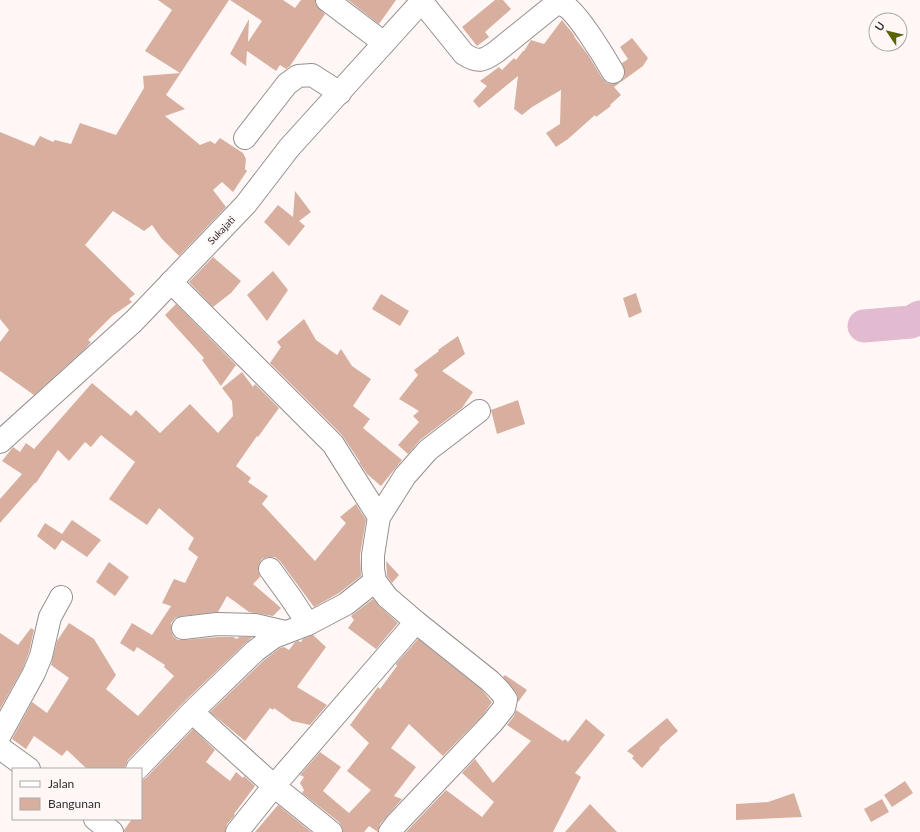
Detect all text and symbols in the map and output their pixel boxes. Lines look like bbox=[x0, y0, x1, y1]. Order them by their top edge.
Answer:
north arrow bbox=[868, 12, 908, 52]
text: U bbox=[872, 19, 887, 33]
street label: Sukajati bbox=[205, 213, 237, 247]
legend bbox=[12, 768, 142, 820]
text: Jalan bbox=[48, 776, 74, 791]
text: Bangunan bbox=[48, 796, 101, 811]

